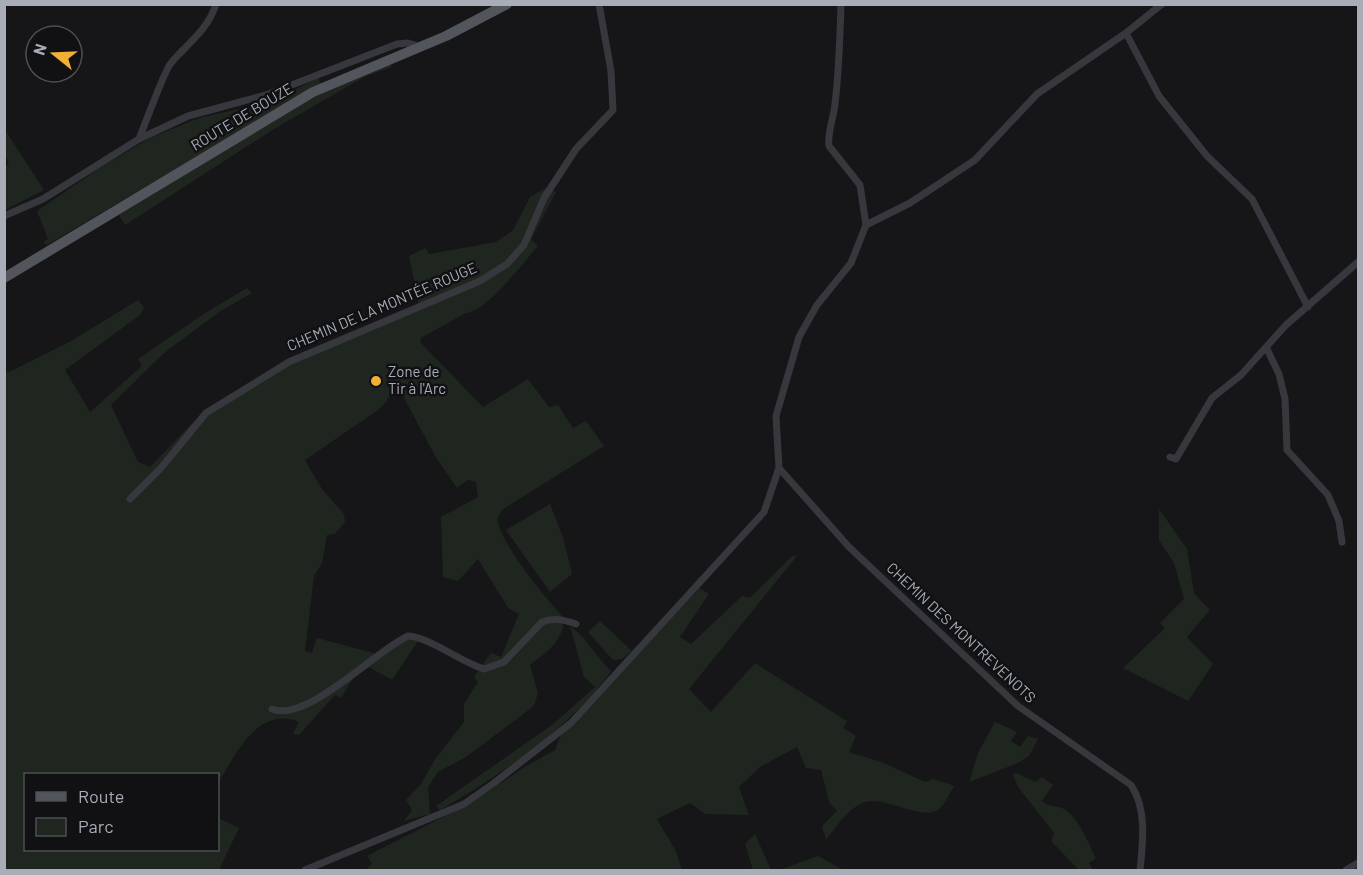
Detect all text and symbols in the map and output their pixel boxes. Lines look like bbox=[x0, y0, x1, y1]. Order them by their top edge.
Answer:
north arrow bbox=[24, 24, 84, 84]
text: N bbox=[29, 41, 50, 57]
street label: ROUTE DE BOUZE bbox=[187, 79, 296, 154]
street label: CHEMIN DE LA MONTÉE ROUGE bbox=[284, 258, 479, 354]
place label: Zone de Tir à l'Arc bbox=[388, 362, 446, 397]
marker: Zone de Tir à l'Arc bbox=[369, 374, 383, 388]
street label: CHEMIN DES MONTREVENOTS bbox=[883, 558, 1040, 706]
legend bbox=[24, 773, 219, 851]
text: Route bbox=[78, 785, 124, 807]
text: Parc bbox=[78, 815, 114, 837]

